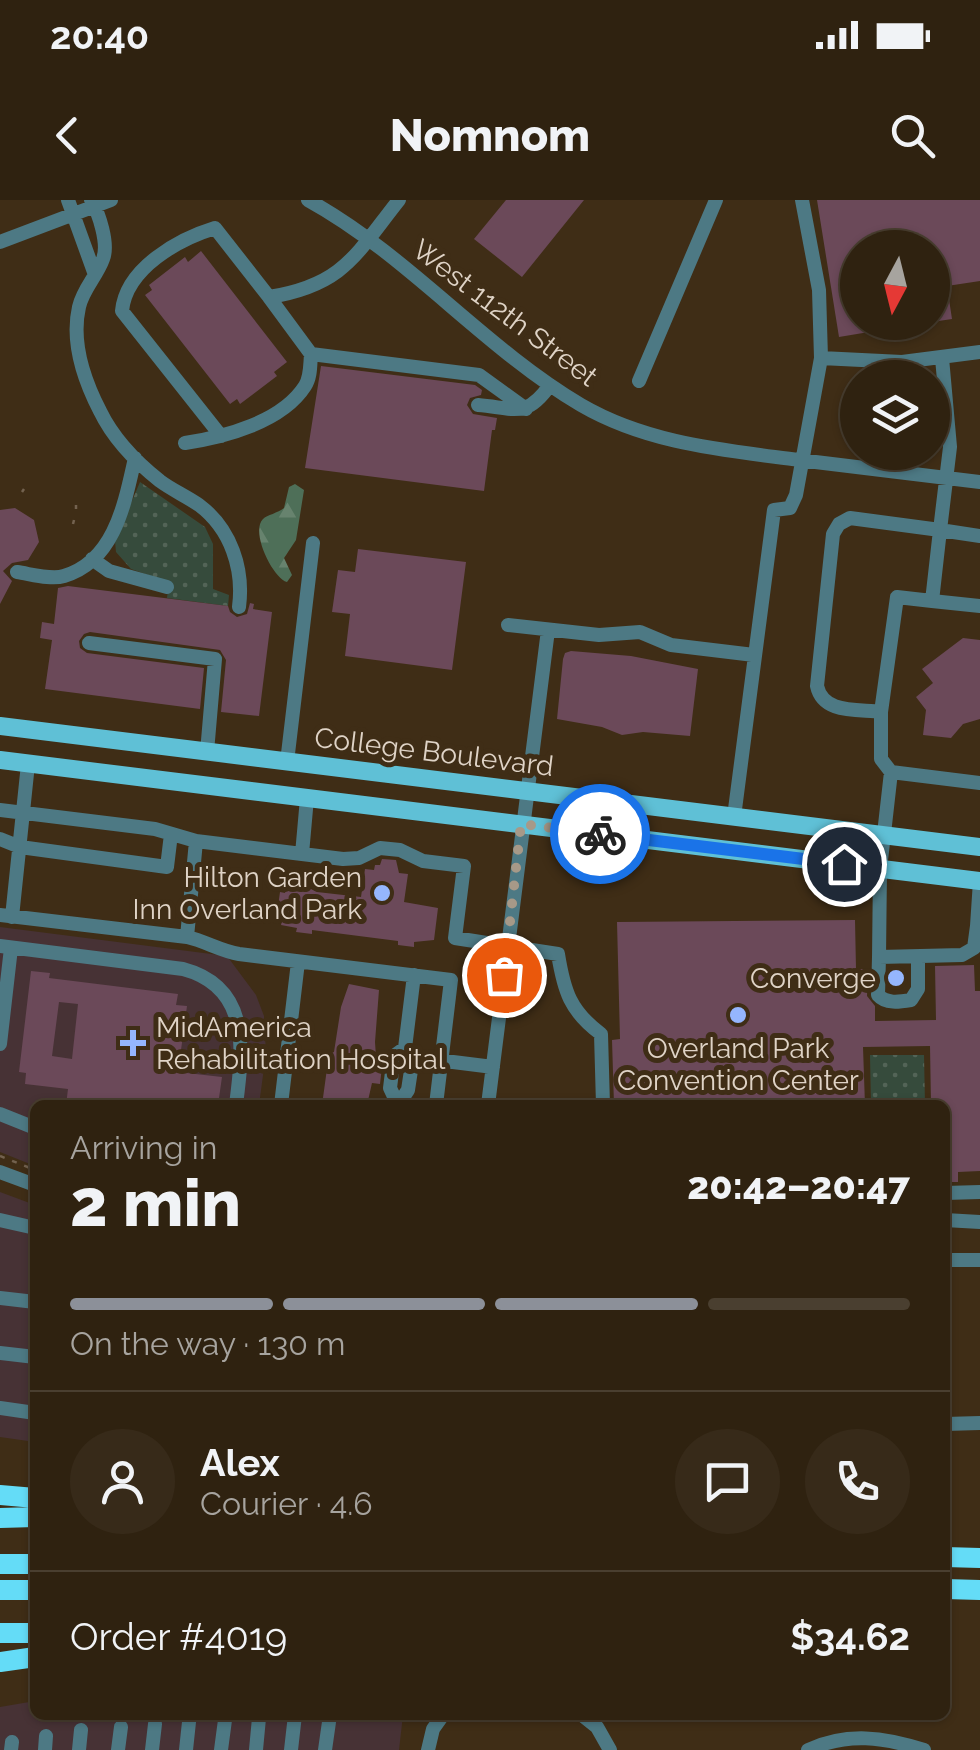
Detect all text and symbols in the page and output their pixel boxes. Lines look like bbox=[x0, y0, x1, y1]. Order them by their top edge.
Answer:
text: 20:40 bbox=[50, 13, 149, 58]
icon: back bbox=[40, 108, 95, 163]
icon: search bbox=[885, 108, 940, 163]
text: Nomnom bbox=[390, 109, 590, 162]
north arrow bbox=[840, 230, 950, 340]
map controls bbox=[840, 230, 950, 470]
street label: West 112th Street bbox=[406, 233, 604, 394]
button: layers bbox=[840, 360, 950, 470]
street label: College Boulevard bbox=[313, 721, 555, 783]
courier bbox=[550, 784, 650, 884]
icon: bike bbox=[573, 807, 628, 862]
pin bbox=[802, 822, 887, 907]
icon: home bbox=[817, 837, 872, 892]
place label: Hilton Garden Inn Overland Park bbox=[133, 861, 362, 926]
marker: Hilton Garden Inn Overland Park bbox=[371, 882, 393, 904]
pin bbox=[462, 933, 547, 1018]
icon: bag bbox=[477, 948, 532, 1003]
place label: Converge bbox=[750, 962, 876, 995]
marker: Converge bbox=[885, 967, 907, 989]
marker: Overland Park Convention Center bbox=[727, 1004, 749, 1026]
place label: MidAmerica Rehabilitation Hospital bbox=[156, 1011, 446, 1076]
marker: MidAmerica Rehabilitation Hospital bbox=[120, 1030, 146, 1056]
place label: Overland Park Convention Center bbox=[617, 1032, 859, 1097]
text: Arriving in bbox=[70, 1129, 217, 1166]
text: 20:42–20:47 bbox=[687, 1163, 910, 1208]
text: 2 min bbox=[70, 1165, 241, 1241]
text: On the way · 130 m bbox=[70, 1325, 346, 1362]
button: person bbox=[70, 1429, 175, 1534]
button: chat bbox=[675, 1429, 780, 1534]
button: phone bbox=[805, 1429, 910, 1534]
text: Alex bbox=[200, 1440, 280, 1485]
text: Courier · 4.6 bbox=[200, 1485, 373, 1522]
text: Order #4019 bbox=[70, 1614, 287, 1659]
text: $34.62 bbox=[790, 1614, 910, 1659]

